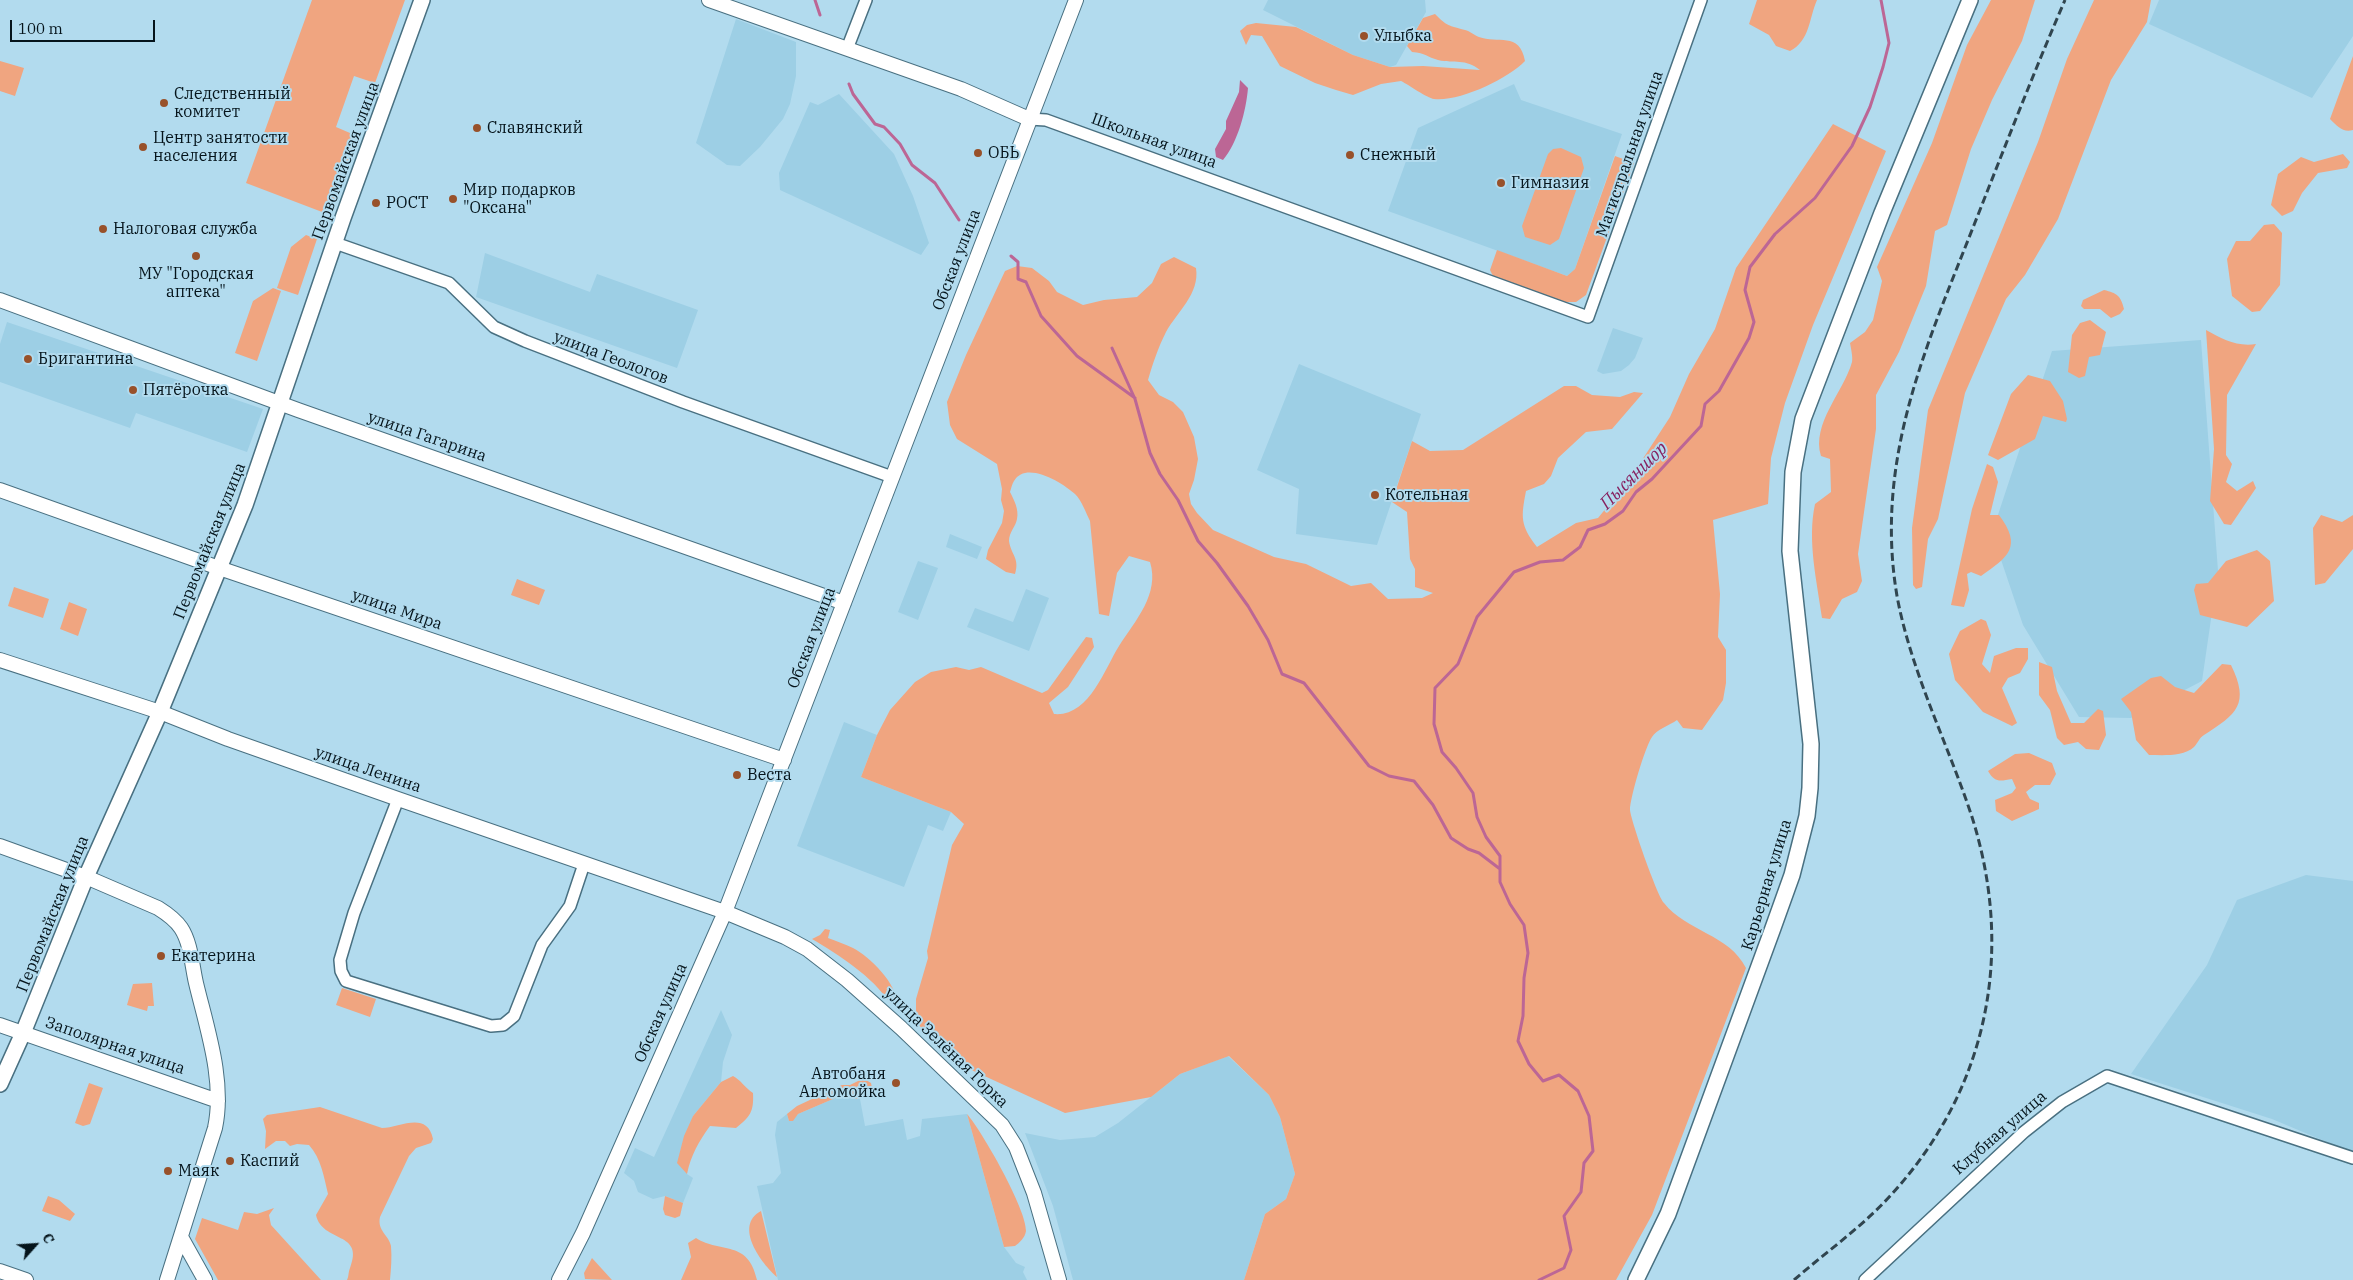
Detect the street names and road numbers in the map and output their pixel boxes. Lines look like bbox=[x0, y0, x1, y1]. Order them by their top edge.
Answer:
street label: Магистральная улица bbox=[1593, 68, 1667, 240]
street label: Первомайская улица bbox=[308, 79, 384, 243]
street label: Школьная улица bbox=[1089, 109, 1219, 173]
street label: Обская улица bbox=[929, 207, 985, 313]
street label: улица Геологов bbox=[551, 327, 671, 389]
street label: улица Гагарина bbox=[365, 408, 489, 466]
street label: Первомайская улица bbox=[170, 460, 250, 622]
street label: Обская улица bbox=[784, 585, 840, 691]
street label: улица Мира bbox=[349, 586, 445, 634]
street label: улица Ленина bbox=[312, 743, 424, 797]
street label: Карьерная улица bbox=[1738, 817, 1796, 953]
street label: Первомайская улица bbox=[13, 833, 93, 995]
street label: Обская улица bbox=[630, 960, 692, 1066]
street label: улица Зелёная Горка bbox=[880, 984, 1012, 1112]
street label: Заполярная улица bbox=[43, 1013, 187, 1079]
street label: Клубная улица bbox=[1949, 1087, 2051, 1179]

